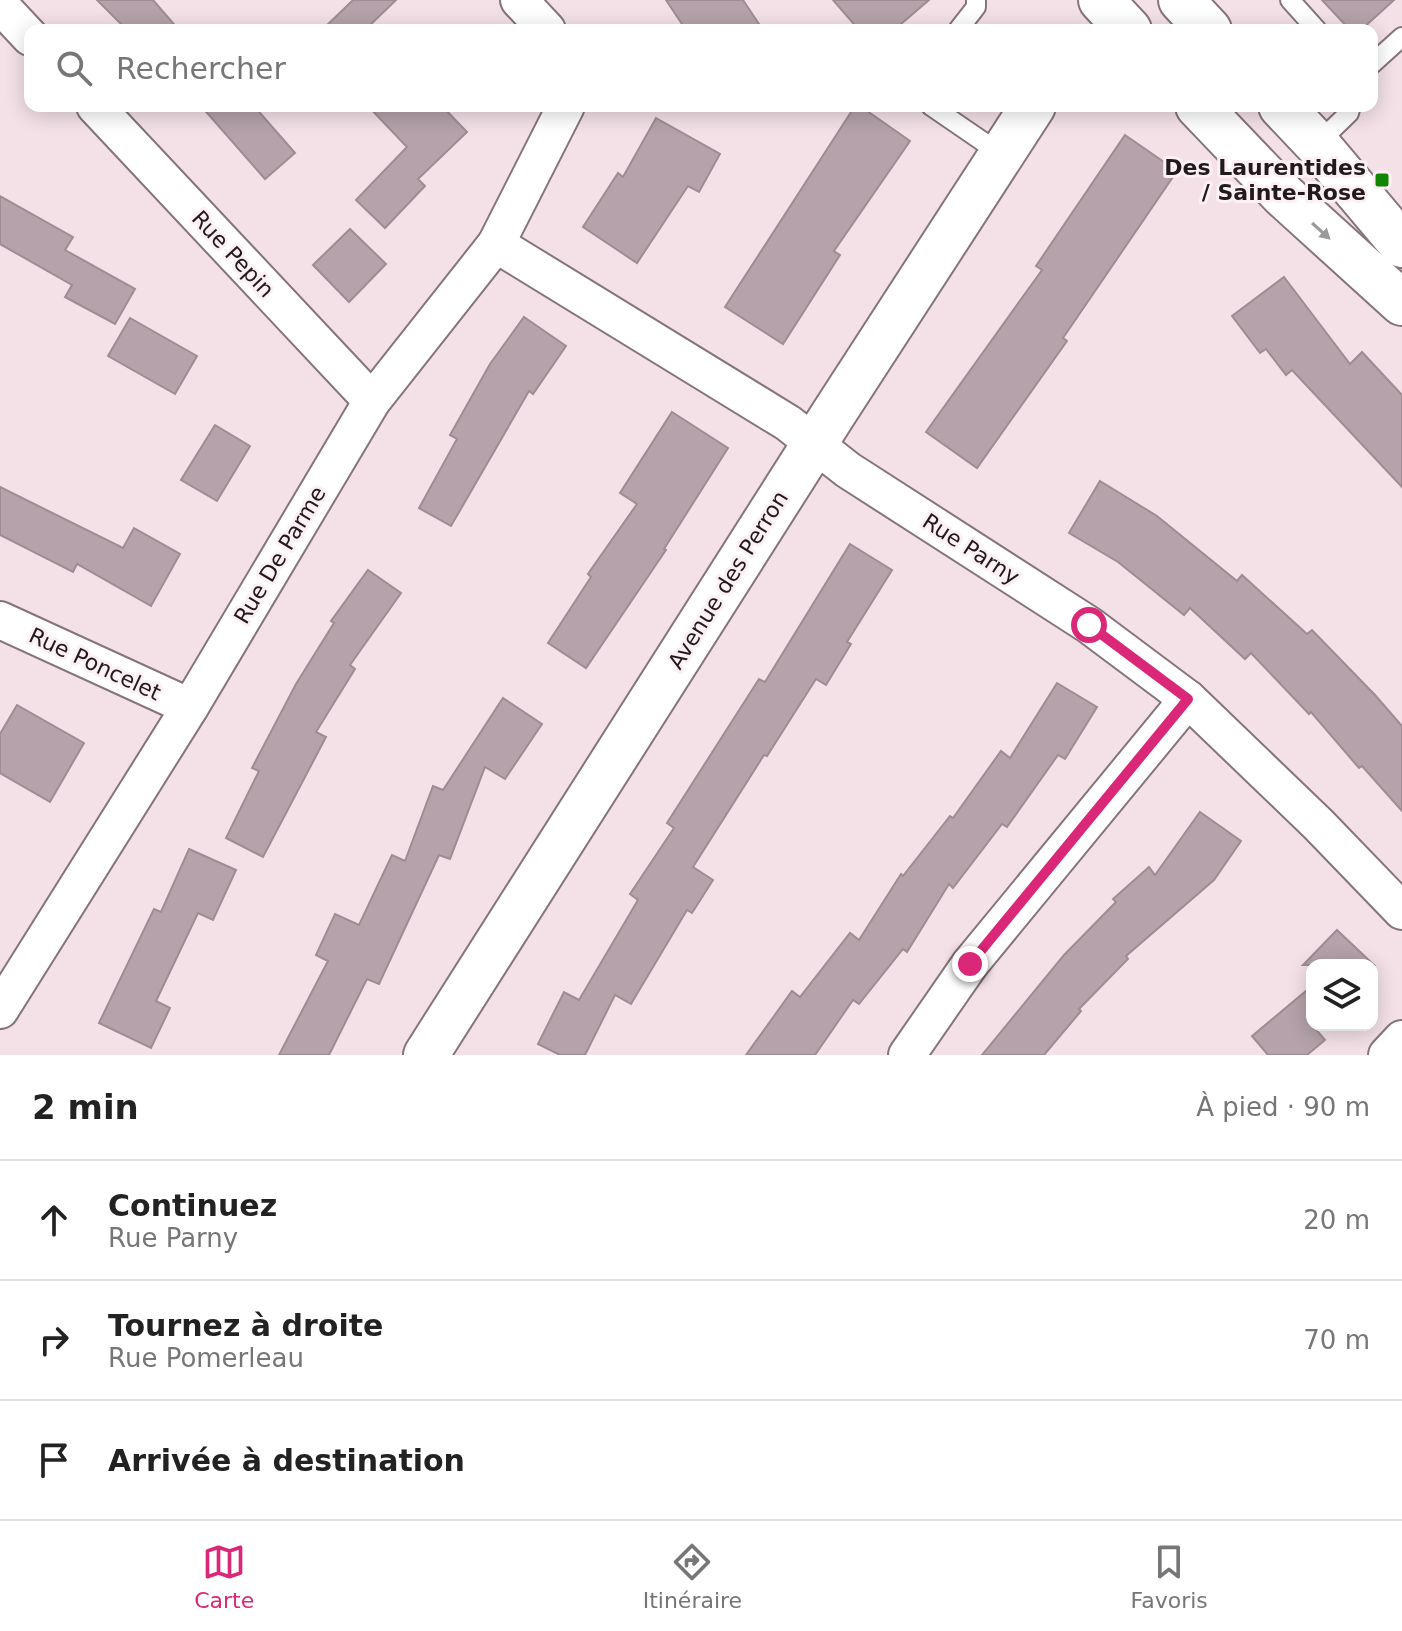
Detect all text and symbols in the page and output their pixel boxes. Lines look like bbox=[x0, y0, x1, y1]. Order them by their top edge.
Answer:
search box bbox=[24, 24, 1378, 112]
icon: search bbox=[52, 46, 96, 90]
text: Rechercher bbox=[116, 51, 286, 86]
place label: Des Laurentides / Sainte-Rose bbox=[1164, 155, 1366, 205]
marker: Des Laurentides / Sainte-Rose bbox=[1373, 171, 1391, 189]
street label: Rue Pepin bbox=[187, 206, 279, 302]
one-way arrow bbox=[1311, 221, 1330, 239]
street label: Rue De Parme bbox=[229, 482, 331, 628]
street label: Avenue des Perron bbox=[663, 486, 793, 674]
street label: Rue Parny bbox=[918, 509, 1024, 589]
route start bbox=[1071, 607, 1107, 643]
street label: Rue Poncelet bbox=[25, 623, 165, 706]
route end bbox=[952, 946, 988, 982]
map controls bbox=[1306, 959, 1378, 1031]
button: layers bbox=[1306, 959, 1378, 1031]
text: 2 min bbox=[32, 1087, 139, 1127]
text: À pied · 90 m bbox=[1196, 1092, 1370, 1122]
text: Continuez bbox=[108, 1188, 277, 1223]
icon: ahead bbox=[32, 1198, 76, 1242]
text: 20 m bbox=[1303, 1205, 1370, 1235]
text: Rue Parny bbox=[108, 1223, 238, 1253]
text: Tournez à droite bbox=[108, 1308, 383, 1343]
icon: right bbox=[32, 1318, 76, 1362]
text: 70 m bbox=[1303, 1325, 1370, 1355]
text: Rue Pomerleau bbox=[108, 1343, 304, 1373]
icon: arrive bbox=[32, 1438, 76, 1482]
text: Arrivée à destination bbox=[108, 1443, 465, 1478]
tab: Carte bbox=[194, 1540, 254, 1613]
tab: Itinéraire bbox=[643, 1540, 742, 1613]
tab: Favoris bbox=[1131, 1540, 1208, 1613]

